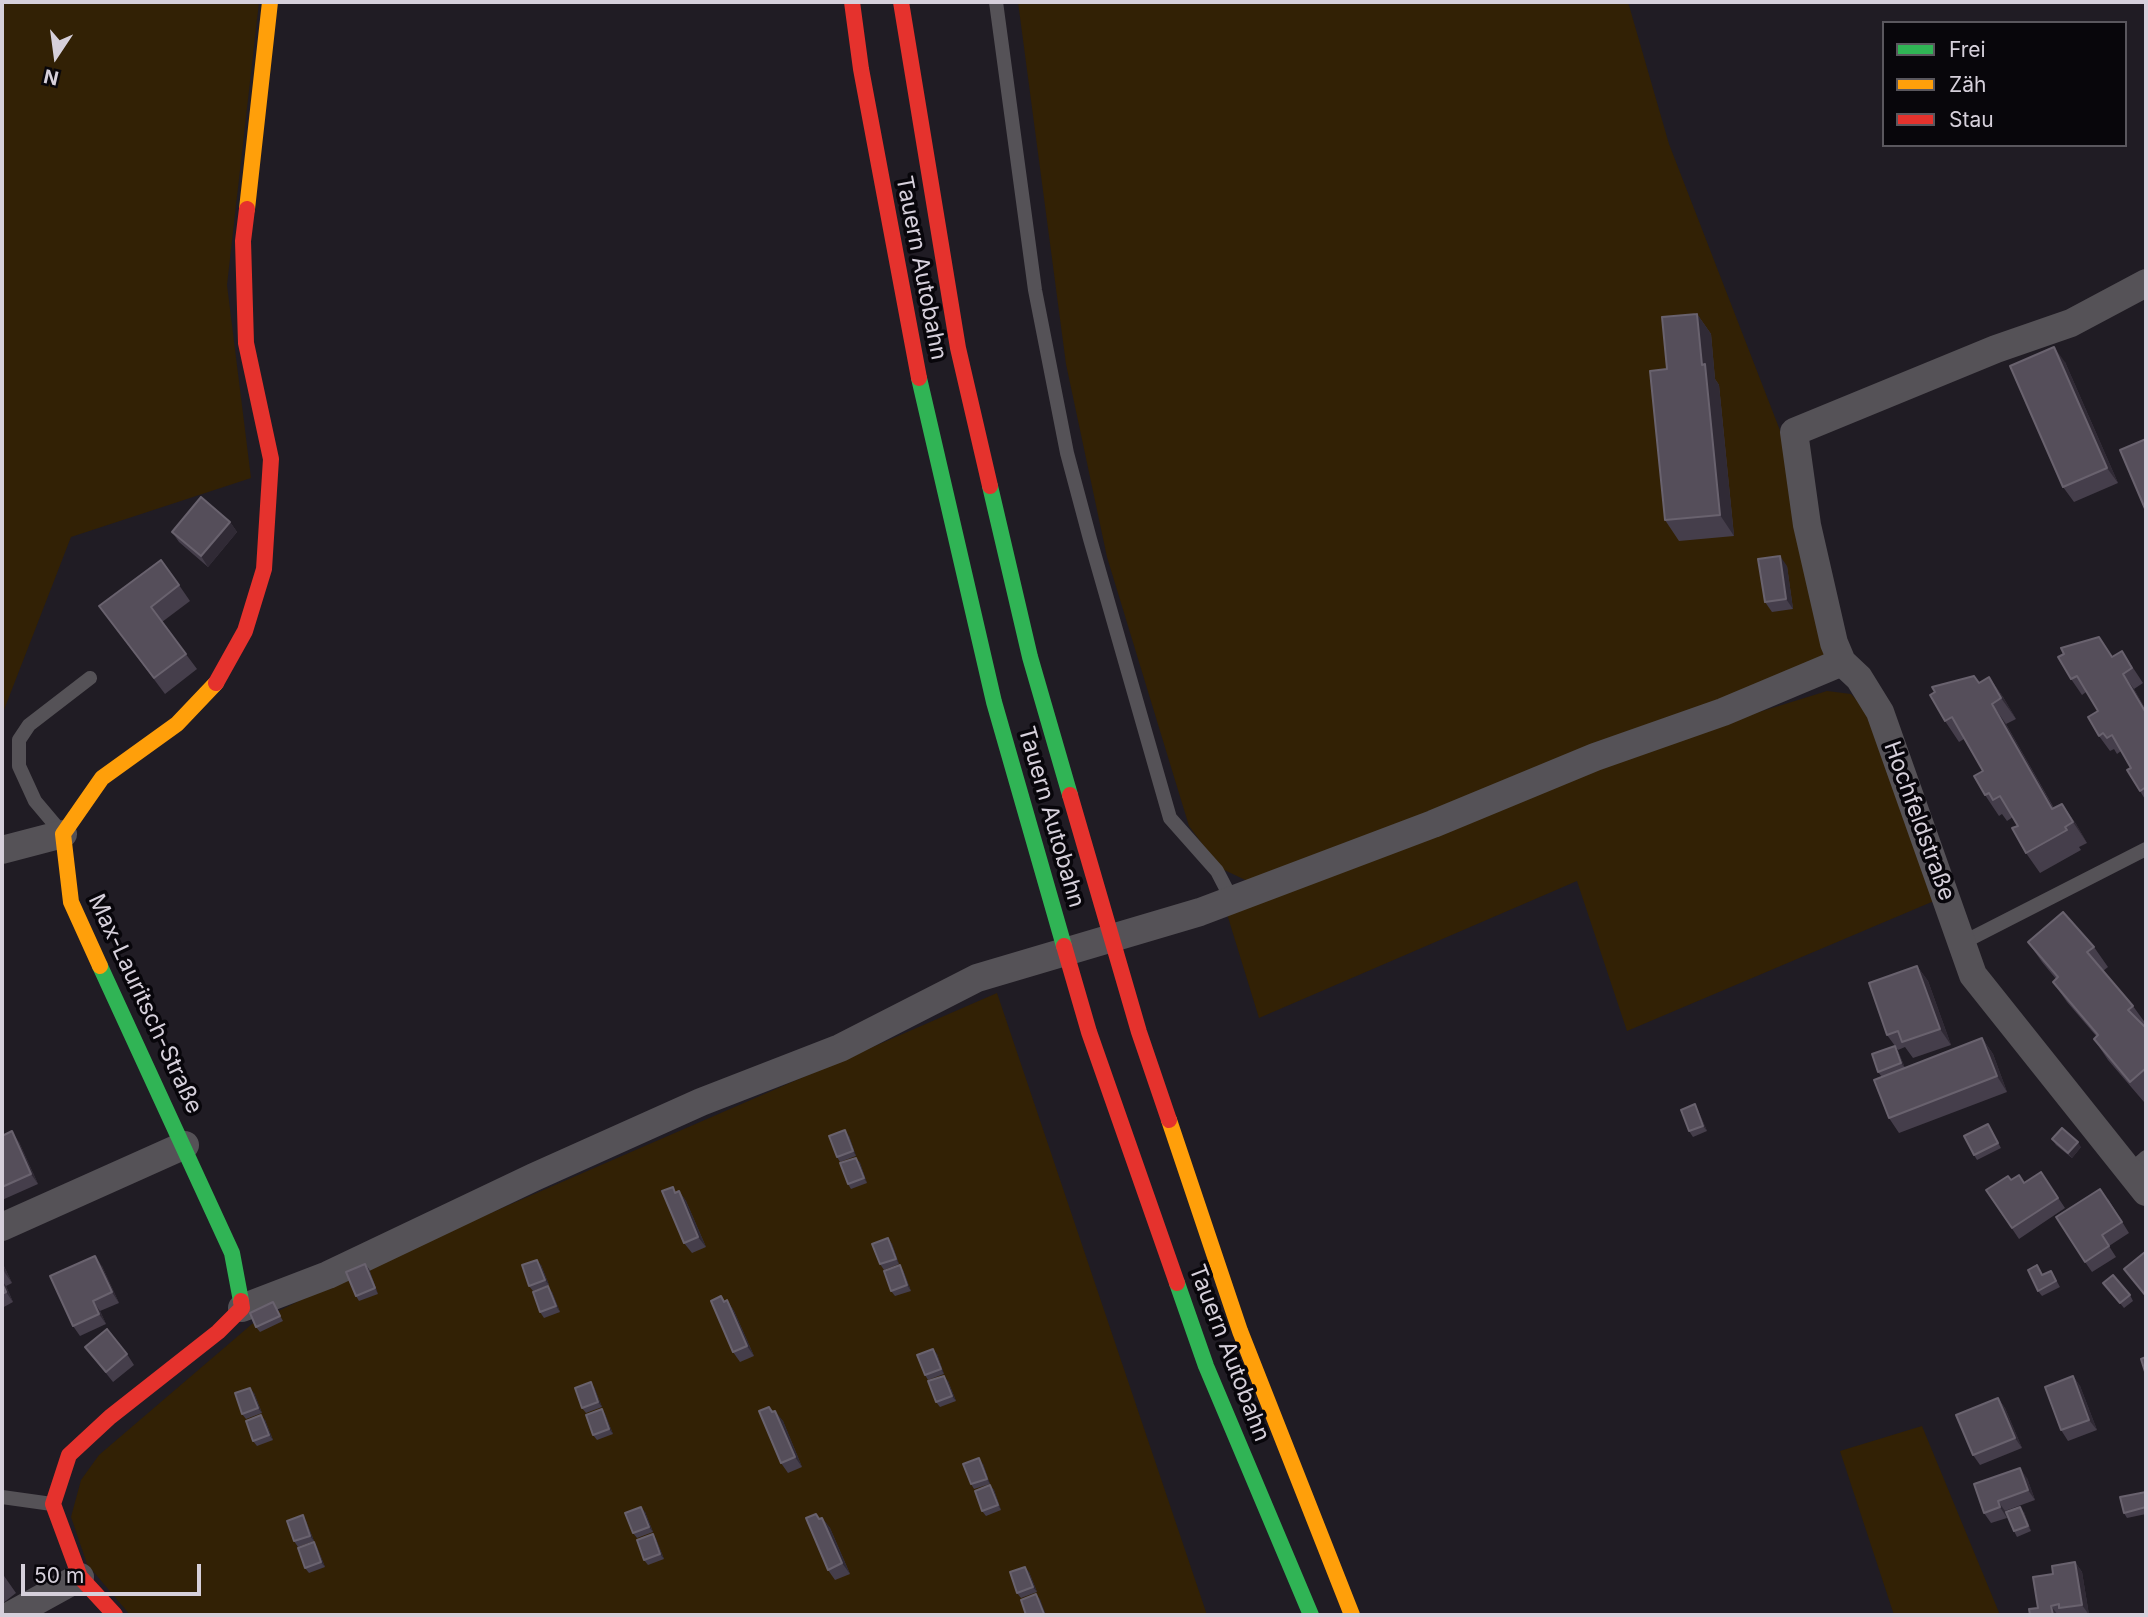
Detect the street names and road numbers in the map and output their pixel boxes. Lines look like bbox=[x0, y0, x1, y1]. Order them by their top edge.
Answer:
street label: Tauern Autobahn bbox=[890, 174, 952, 362]
street label: Tauern Autobahn bbox=[1012, 723, 1090, 911]
street label: Hochfeldstraße bbox=[1877, 738, 1961, 904]
street label: Max-Lauritsch-Straße bbox=[82, 890, 208, 1118]
street label: Tauern Autobahn bbox=[1183, 1261, 1275, 1445]

